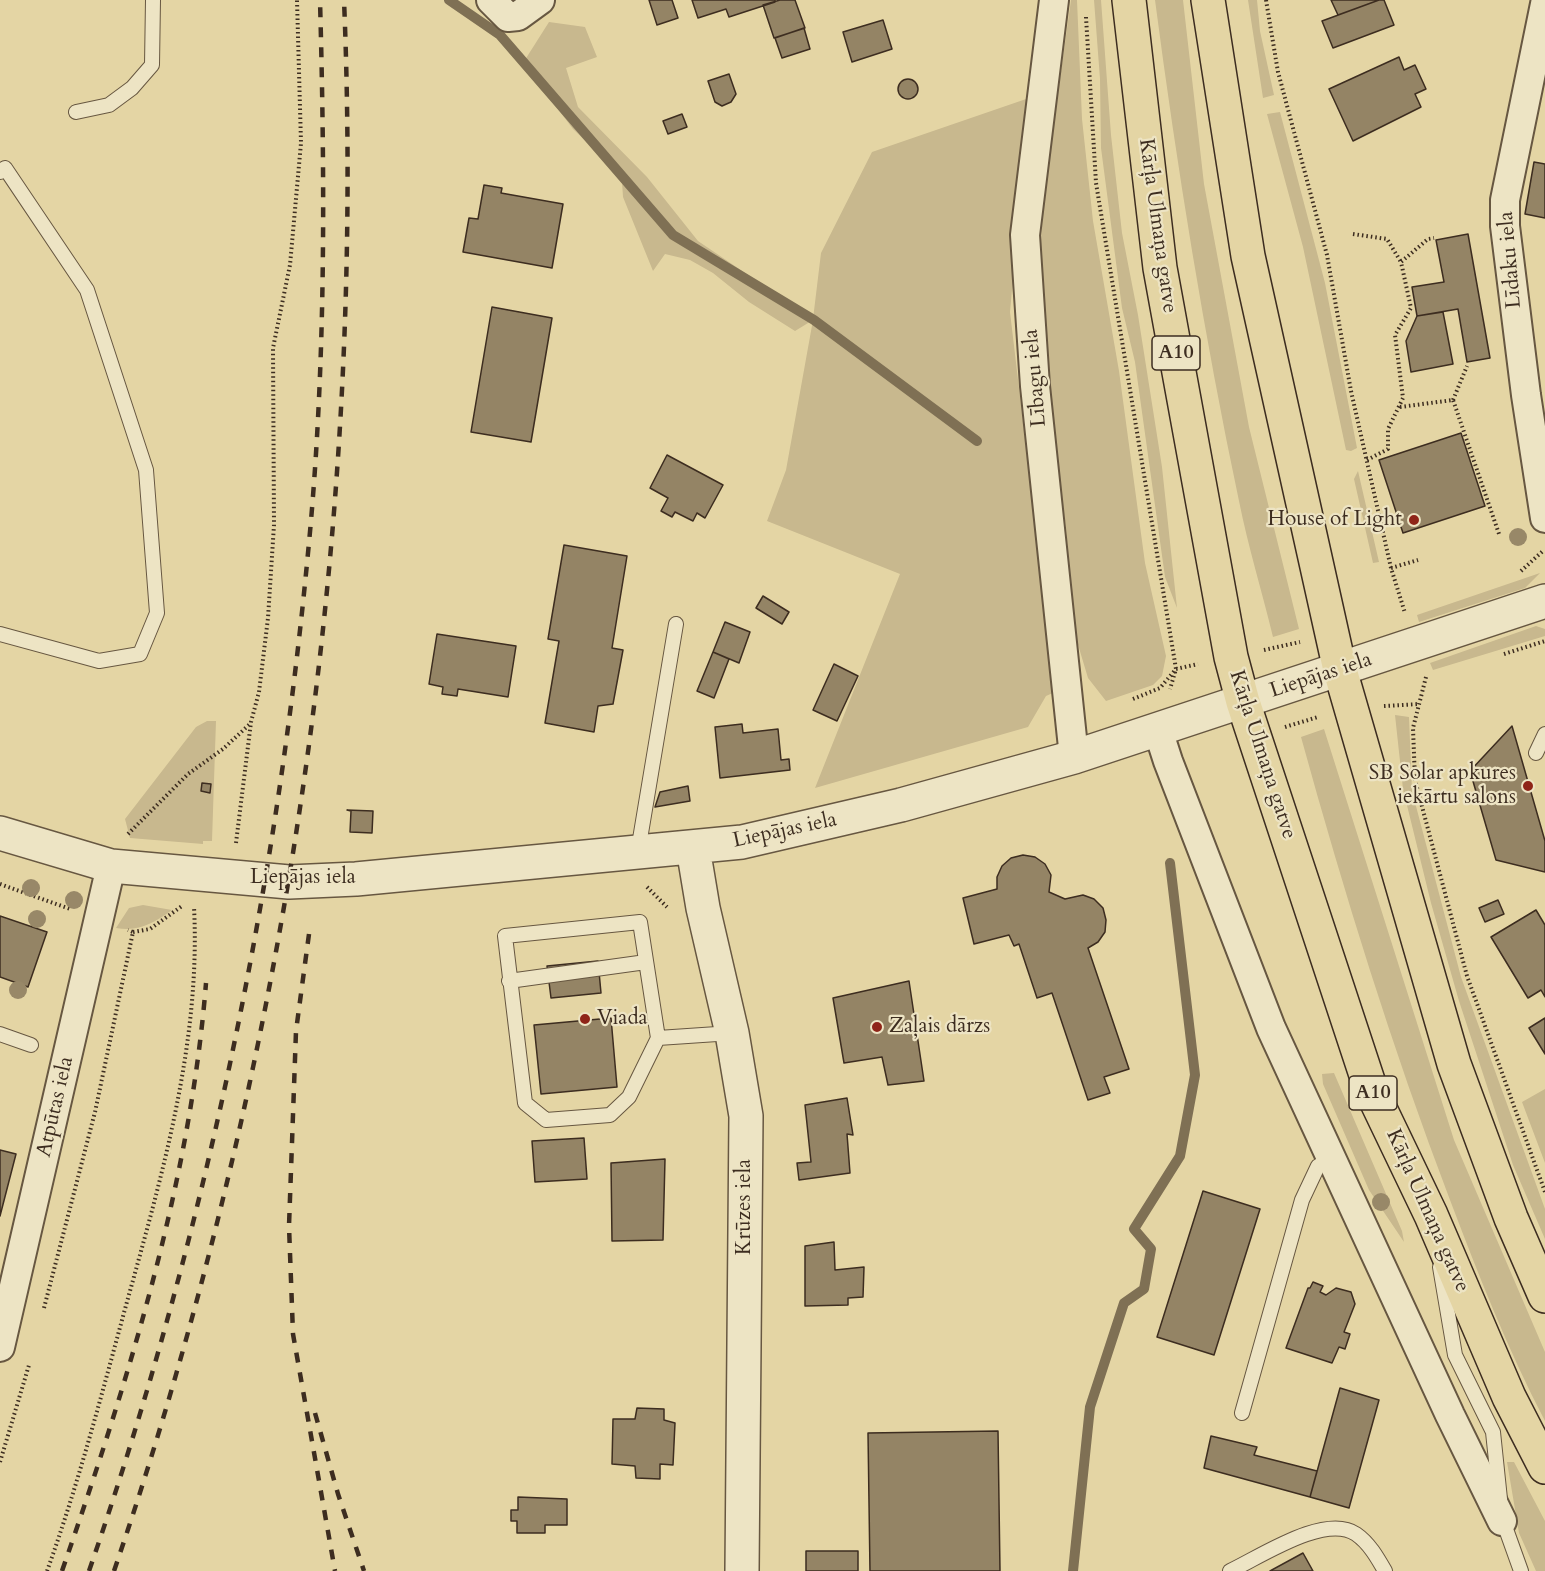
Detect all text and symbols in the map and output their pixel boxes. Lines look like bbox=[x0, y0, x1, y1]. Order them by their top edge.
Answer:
street label: Kārļa Ulmaņa gatve bbox=[1132, 137, 1182, 315]
street label: Līdaku iela bbox=[1494, 210, 1528, 310]
street label: Lībagu iela bbox=[1019, 328, 1053, 428]
road number: A10 bbox=[1152, 336, 1200, 370]
place label: House of Light bbox=[1267, 507, 1402, 533]
marker: House of Light bbox=[1407, 513, 1421, 527]
street label: Liepājas iela bbox=[1267, 648, 1375, 704]
street label: Kārļa Ulmaņa gatve bbox=[1223, 667, 1301, 843]
place label: SB Solar apkures iekārtu salons bbox=[1369, 761, 1516, 811]
marker: SB Solar apkures iekārtu salons bbox=[1521, 779, 1535, 793]
street label: Liepājas iela bbox=[731, 808, 839, 854]
street label: Liepājas iela bbox=[250, 865, 356, 891]
place label: Viada bbox=[597, 1006, 648, 1032]
marker: Viada bbox=[578, 1012, 592, 1026]
place label: Zaļais dārzs bbox=[889, 1014, 990, 1040]
marker: Zaļais dārzs bbox=[870, 1020, 884, 1034]
street label: Atpūtas iela bbox=[32, 1054, 80, 1160]
road number: A10 bbox=[1349, 1076, 1397, 1110]
street label: Kārļa Ulmaņa gatve bbox=[1380, 1126, 1474, 1296]
street label: Krūzes iela bbox=[732, 1159, 758, 1255]

